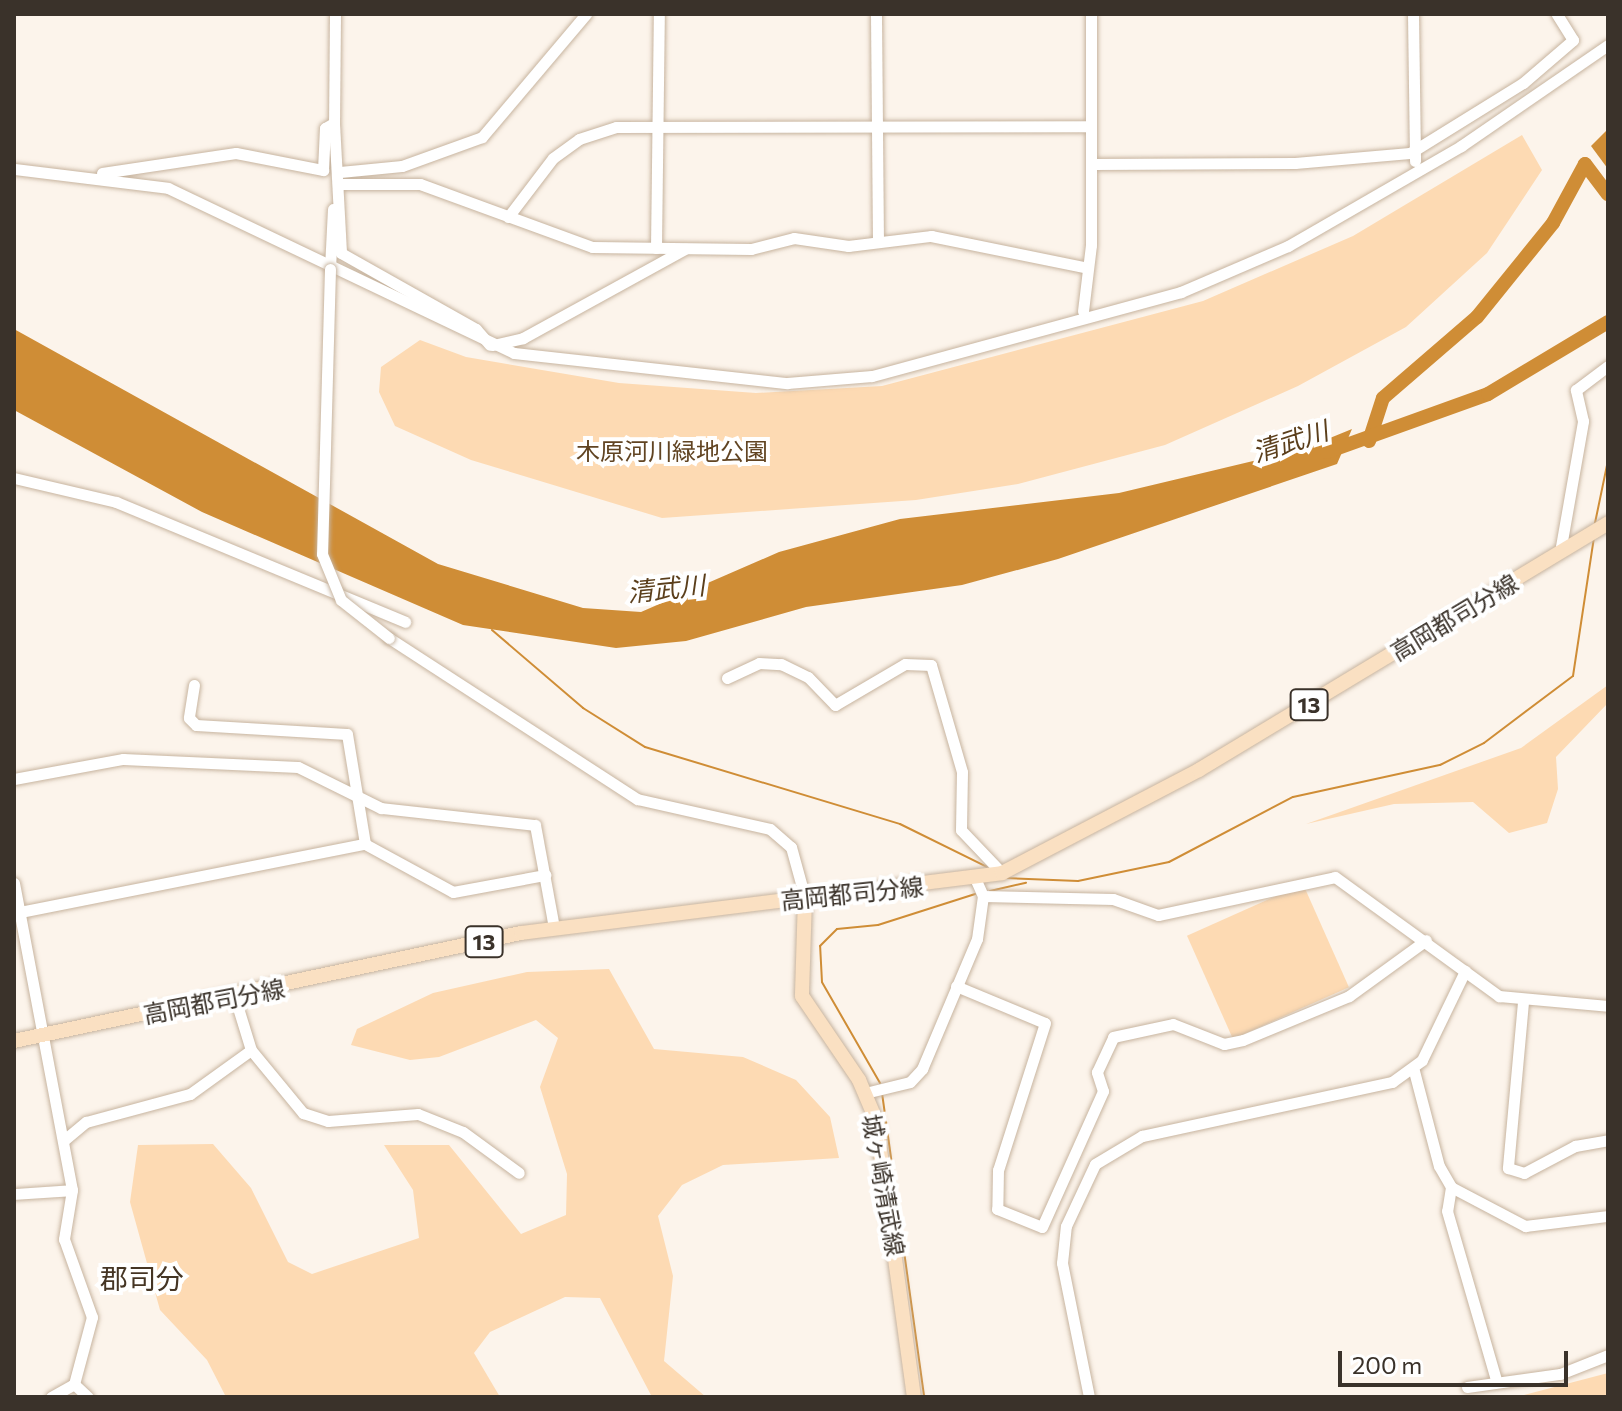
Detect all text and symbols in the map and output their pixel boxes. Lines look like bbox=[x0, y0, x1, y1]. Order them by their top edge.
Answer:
water label: 清武川 bbox=[1248, 414, 1332, 468]
park label: 木原河川緑地公園 bbox=[576, 437, 768, 465]
water label: 清武川 bbox=[626, 568, 706, 608]
street label: 高岡都司分線 bbox=[1385, 568, 1523, 666]
road number: 13 bbox=[1289, 687, 1329, 723]
street label: 高岡都司分線 bbox=[779, 871, 925, 915]
road number: 13 bbox=[464, 924, 504, 960]
street label: 高岡都司分線 bbox=[141, 973, 287, 1029]
street label: 城ヶ崎清武線 bbox=[857, 1112, 911, 1258]
district label: 郡司分 bbox=[100, 1261, 184, 1295]
scale bar bbox=[1342, 1335, 1572, 1385]
text: 200 m bbox=[1352, 1350, 1422, 1379]

